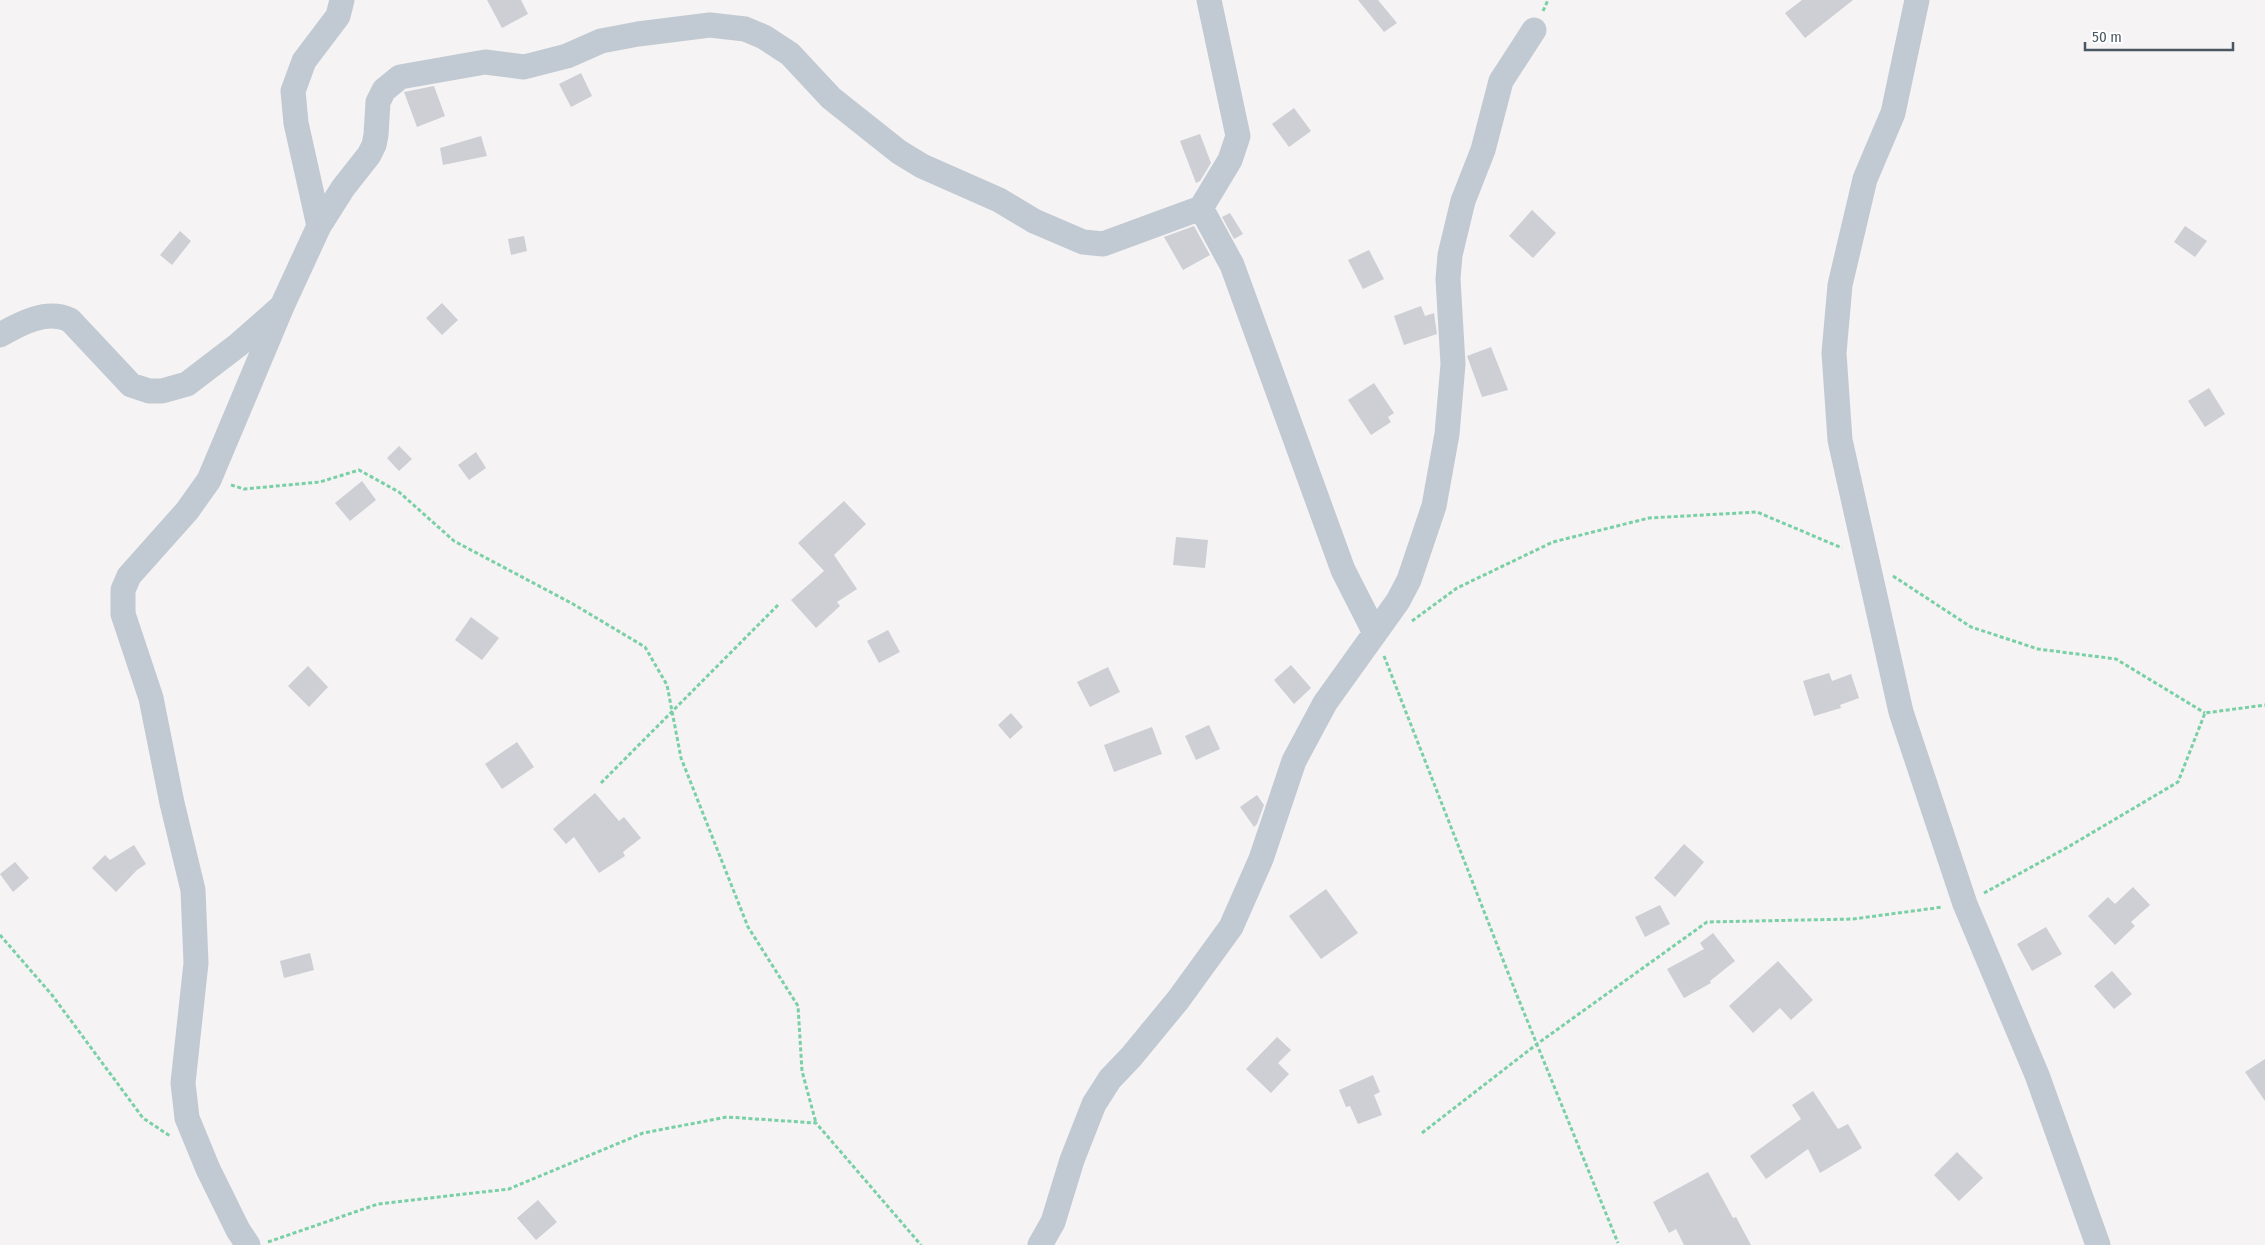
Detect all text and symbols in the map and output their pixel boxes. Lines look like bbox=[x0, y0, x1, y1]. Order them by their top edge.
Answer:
scale bar bbox=[2085, 20, 2232, 52]
text: 50 m bbox=[2092, 28, 2122, 46]

